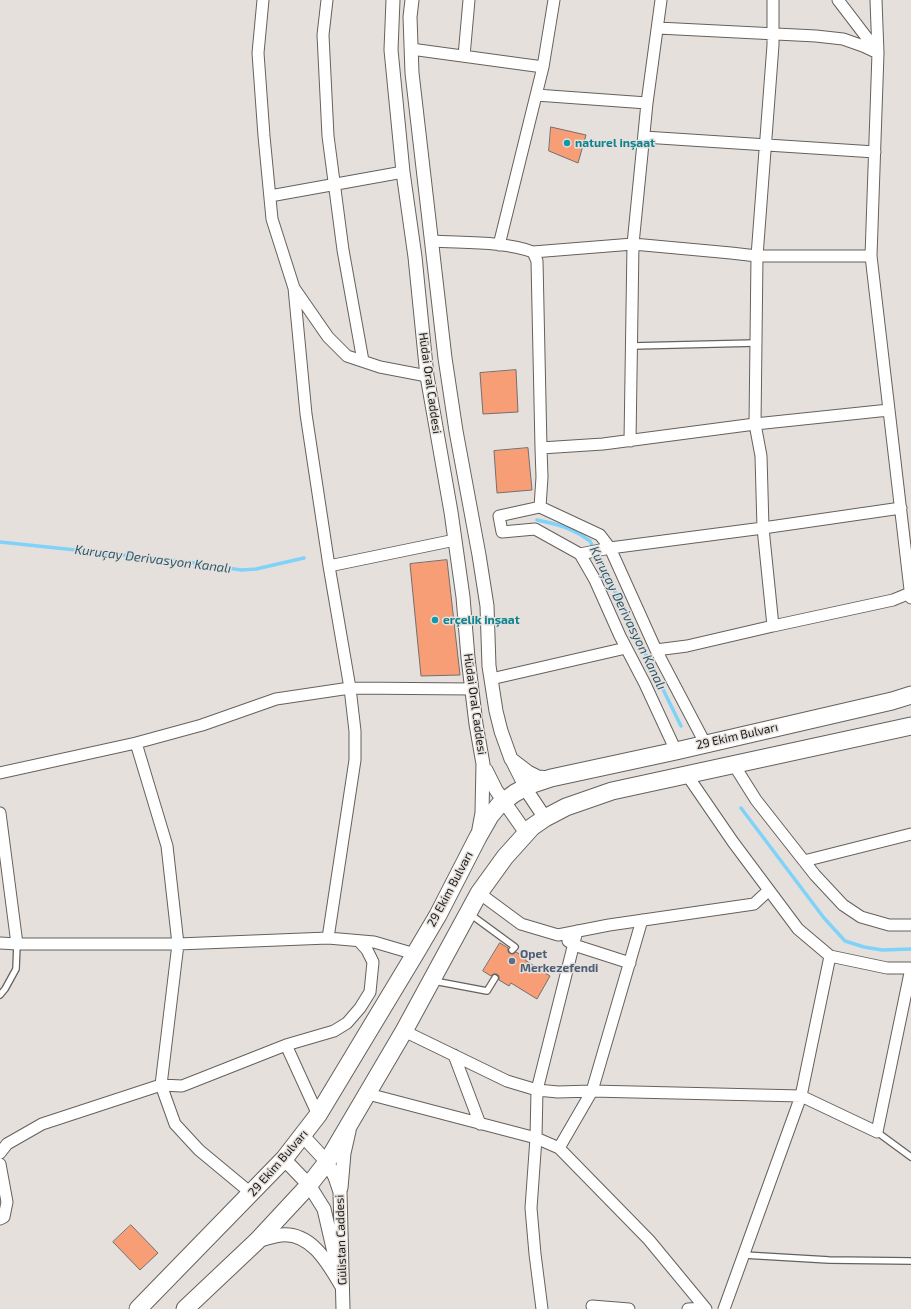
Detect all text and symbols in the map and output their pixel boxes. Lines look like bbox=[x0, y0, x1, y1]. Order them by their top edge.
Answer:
place label: naturel inşaat bbox=[575, 136, 655, 150]
marker: naturel inşaat bbox=[562, 138, 572, 148]
street label: Hüdai Oral Caddesi bbox=[416, 331, 444, 435]
water label: Kuruçay Derivasyon Kanalı bbox=[74, 542, 232, 576]
water label: Kuruçay Derivasyon Kanalı bbox=[586, 544, 670, 692]
place label: erçelik inşaat bbox=[443, 613, 520, 627]
marker: erçelik inşaat bbox=[430, 615, 440, 625]
street label: Hüdai Oral Caddesi bbox=[461, 652, 489, 756]
street label: 29 Ekim Bulvarı bbox=[695, 720, 779, 752]
street label: 29 Ekim Bulvarı bbox=[424, 849, 476, 929]
place label: Opet Merkezefendi bbox=[520, 947, 598, 975]
marker: Opet Merkezefendi bbox=[507, 956, 517, 966]
street label: 29 Ekim Bulvarı bbox=[245, 1127, 311, 1199]
street label: Gülistan Caddesi bbox=[332, 1195, 350, 1285]

